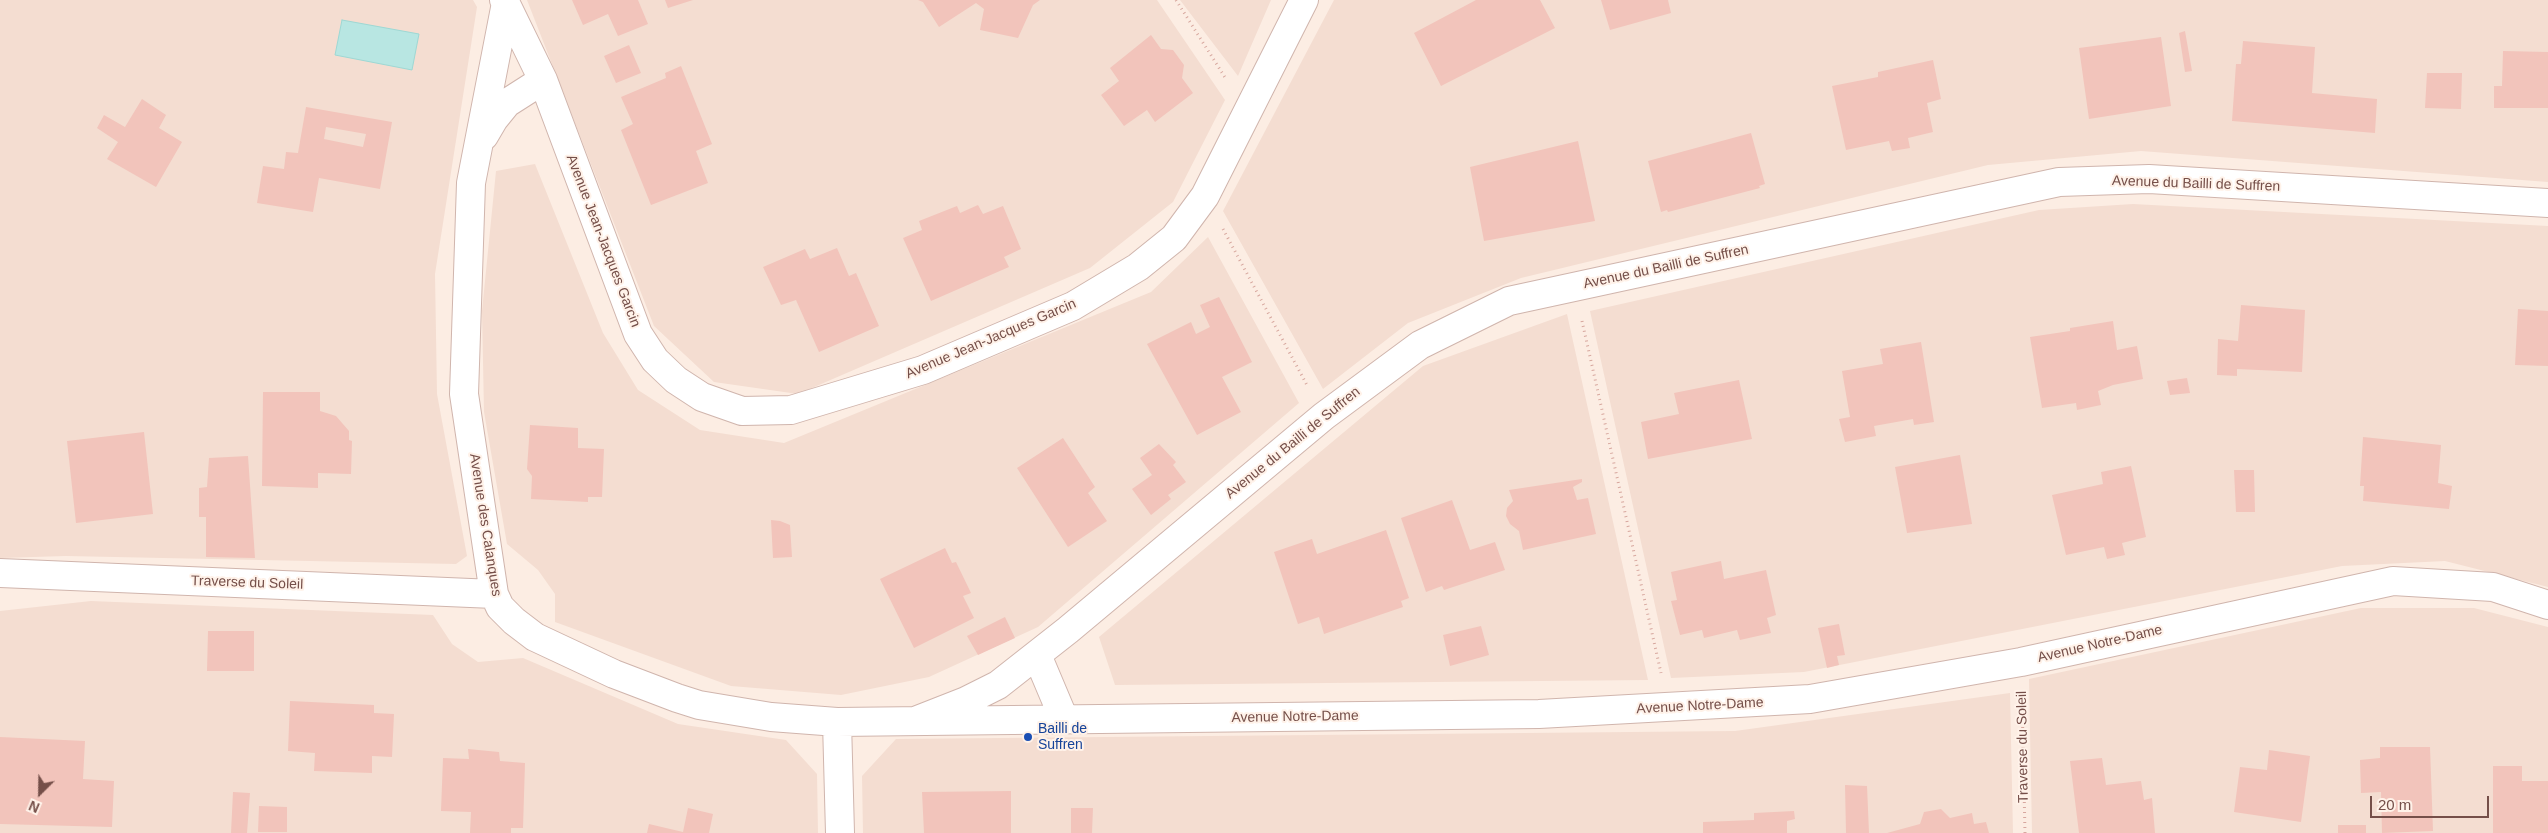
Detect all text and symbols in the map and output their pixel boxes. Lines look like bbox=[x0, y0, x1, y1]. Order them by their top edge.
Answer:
street label: Avenue Jean-Jacques Garcin bbox=[562, 152, 644, 330]
street label: Avenue du Bailli de Suffren bbox=[2112, 173, 2280, 195]
street label: Avenue du Bailli de Suffren bbox=[1582, 241, 1750, 293]
street label: Avenue Jean-Jacques Garcin bbox=[903, 295, 1079, 383]
street label: Avenue du Bailli de Suffren bbox=[1222, 383, 1364, 503]
street label: Avenue des Calanques bbox=[465, 452, 505, 598]
street label: Traverse du Soleil bbox=[191, 573, 303, 593]
street label: Avenue Notre-Dame bbox=[2036, 621, 2164, 667]
street label: Traverse du Soleil bbox=[2014, 691, 2032, 803]
street label: Avenue Notre-Dame bbox=[1636, 694, 1764, 718]
street label: Avenue Notre-Dame bbox=[1231, 707, 1359, 727]
place label: Bailli de Suffren bbox=[1038, 721, 1087, 754]
marker: Bailli de Suffren bbox=[1022, 731, 1034, 743]
north arrow bbox=[15, 768, 65, 818]
scale bar bbox=[2373, 786, 2492, 818]
text: 20 m bbox=[2378, 796, 2411, 813]
text: N bbox=[26, 797, 42, 816]

